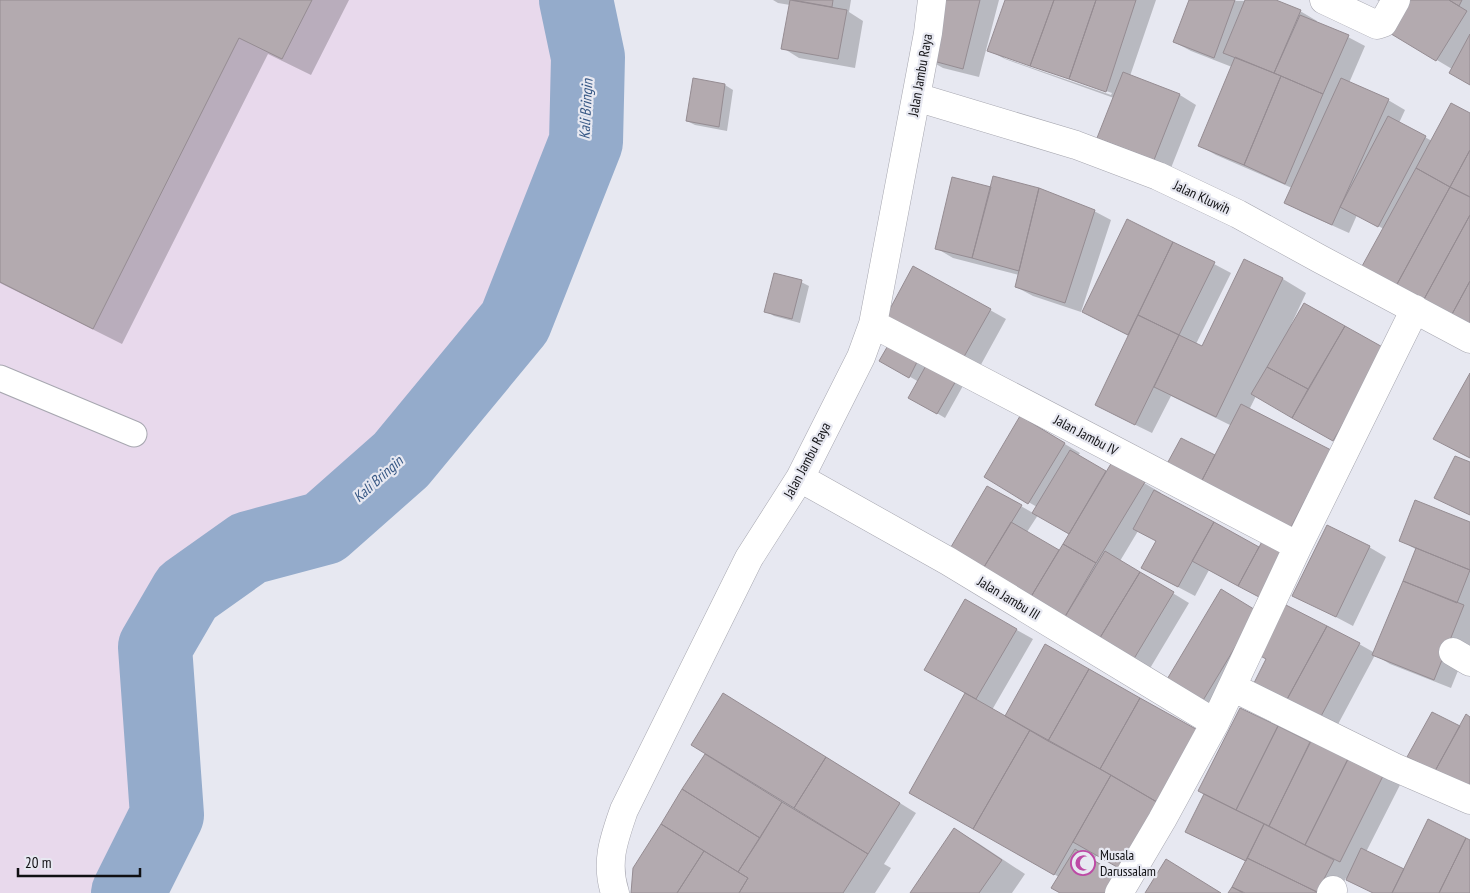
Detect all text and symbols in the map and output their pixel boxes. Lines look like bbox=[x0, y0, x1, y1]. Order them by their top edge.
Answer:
street label: Jalan Jambu Raya bbox=[904, 32, 936, 119]
water label: Kali Bringin bbox=[574, 77, 597, 140]
street label: Jalan Kluwih bbox=[1170, 176, 1233, 218]
street label: Jalan Jambu IV bbox=[1050, 410, 1122, 460]
street label: Jalan Jambu Raya bbox=[779, 419, 835, 502]
water label: Kali Bringin bbox=[349, 450, 407, 506]
street label: Jalan Jambu III bbox=[974, 572, 1044, 624]
scale bar bbox=[18, 846, 140, 878]
place label: Musala Darussalam bbox=[1100, 846, 1156, 880]
mosque icon: Musala Darussalam bbox=[1070, 850, 1096, 876]
text: 20 m bbox=[25, 853, 51, 872]

